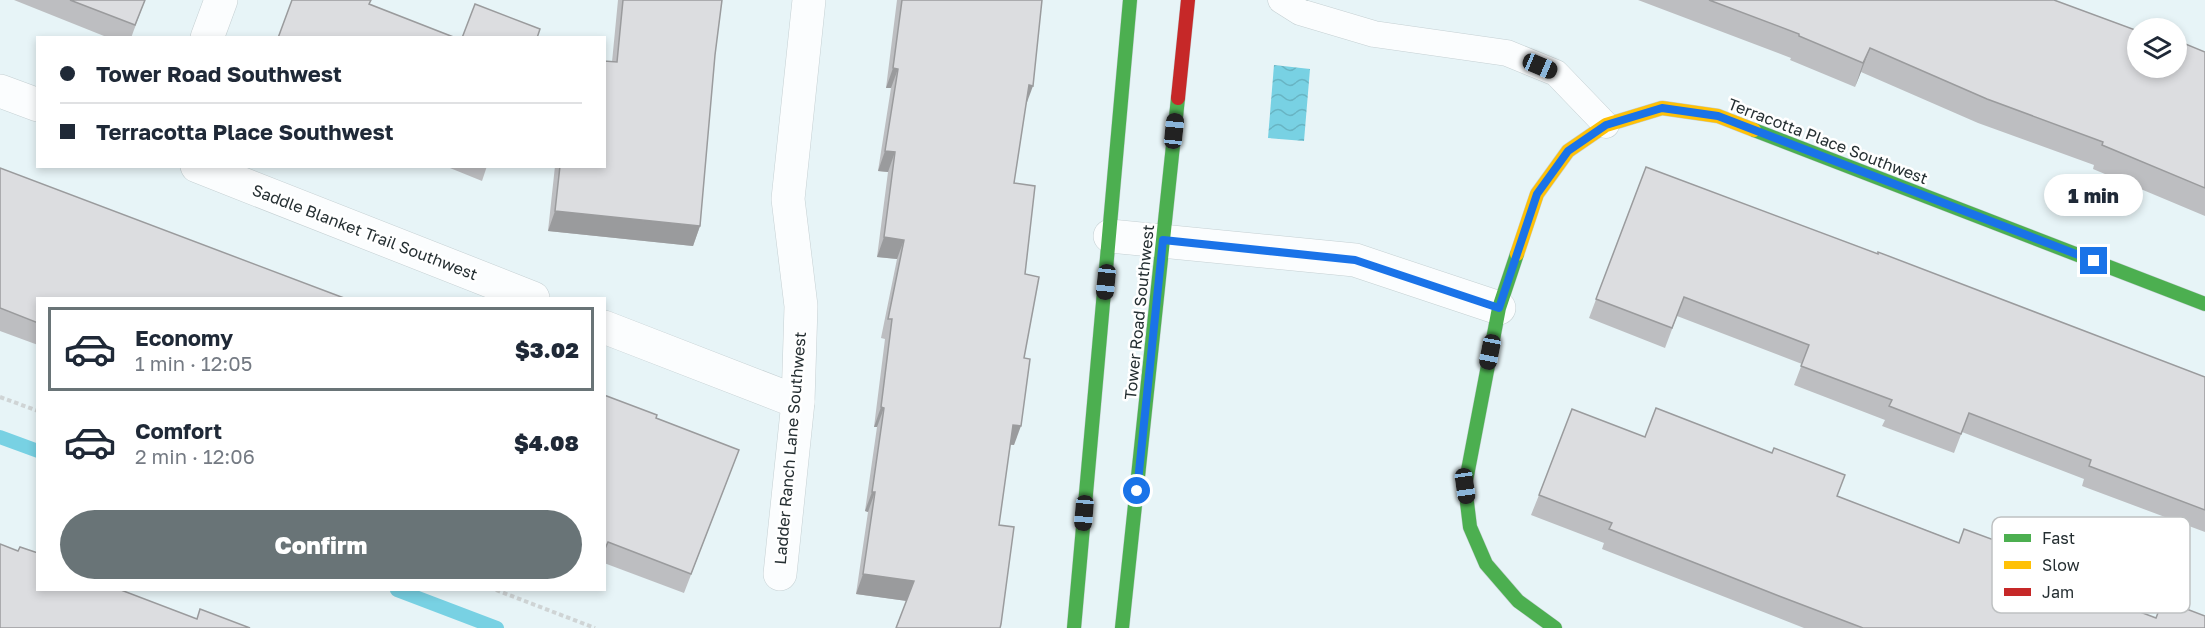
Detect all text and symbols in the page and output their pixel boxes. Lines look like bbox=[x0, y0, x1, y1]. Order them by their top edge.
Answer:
map controls bbox=[2127, 18, 2187, 78]
button: layers bbox=[2127, 18, 2187, 78]
car bbox=[1520, 51, 1560, 81]
text: Tower Road Southwest bbox=[96, 60, 342, 87]
street label: Terracotta Place Southwest bbox=[1725, 94, 1931, 188]
car bbox=[1163, 112, 1185, 150]
text: Terracotta Place Southwest bbox=[96, 118, 394, 145]
callout: 1 min bbox=[2044, 174, 2144, 216]
street label: Saddle Blanket Trail Southwest bbox=[249, 180, 481, 284]
text: 1 min bbox=[2068, 183, 2119, 207]
street label: Tower Road Southwest bbox=[1120, 223, 1158, 401]
route end bbox=[2080, 247, 2107, 274]
car bbox=[1095, 263, 1117, 301]
icon: car bbox=[63, 322, 117, 376]
text: Economy bbox=[135, 324, 233, 351]
street label: Ladder Ranch Lane Southwest bbox=[770, 331, 810, 565]
car bbox=[1478, 333, 1502, 371]
text: $3.02 bbox=[515, 336, 579, 363]
text: 1 min · 12:05 bbox=[135, 351, 252, 375]
icon: car bbox=[63, 415, 117, 469]
text: Comfort bbox=[135, 417, 222, 444]
text: $4.08 bbox=[514, 429, 579, 456]
text: 2 min · 12:06 bbox=[135, 444, 255, 468]
car bbox=[1454, 467, 1476, 505]
route start bbox=[1123, 477, 1150, 504]
car bbox=[1073, 494, 1095, 532]
button: Confirm bbox=[60, 510, 582, 579]
legend bbox=[1992, 517, 2190, 613]
text: Fast bbox=[2042, 528, 2075, 548]
text: Slow bbox=[2042, 555, 2080, 575]
text: Jam bbox=[2042, 582, 2074, 602]

